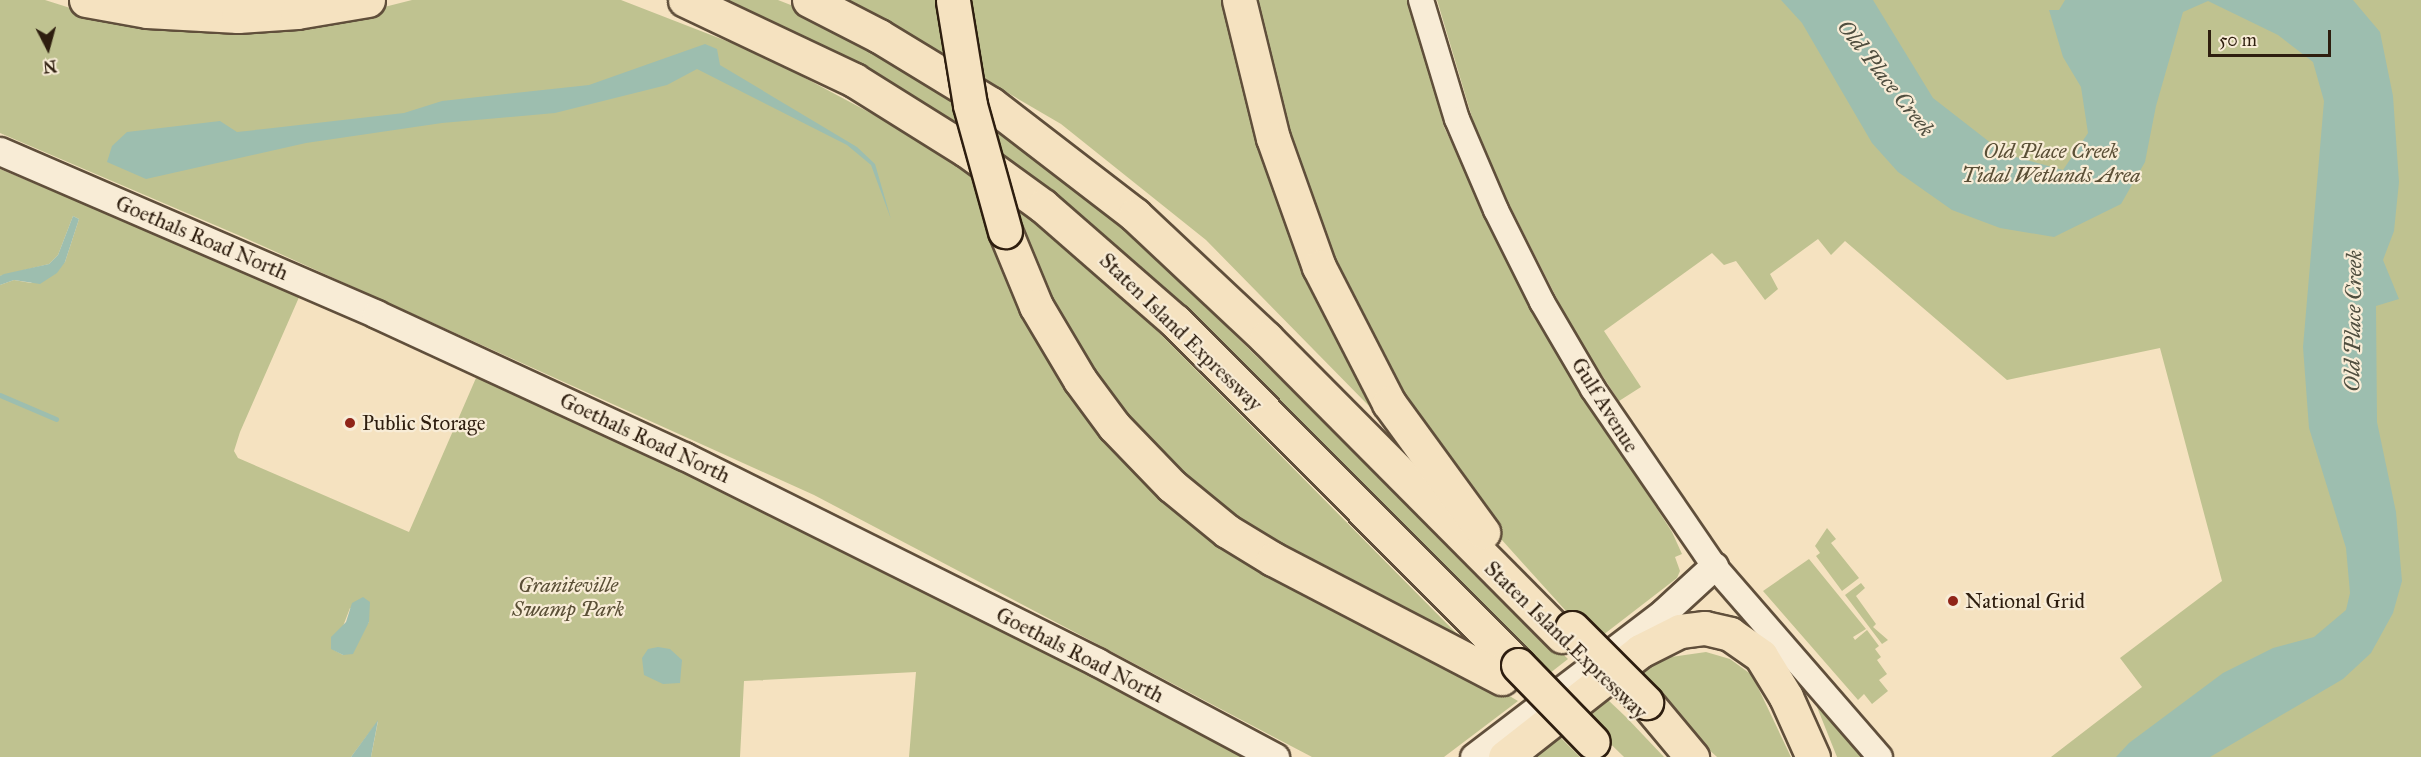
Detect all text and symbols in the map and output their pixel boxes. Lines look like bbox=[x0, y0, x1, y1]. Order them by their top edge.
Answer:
water label: Old Place Creek bbox=[1832, 14, 1940, 142]
north arrow bbox=[18, 18, 78, 78]
scale bar bbox=[2211, 18, 2334, 56]
text: 50 m bbox=[2219, 29, 2257, 51]
text: N bbox=[42, 56, 58, 77]
park label: Old Place Creek Tidal Wetlands Area bbox=[1961, 138, 2141, 188]
street label: Goethals Road North bbox=[112, 190, 292, 286]
street label: Staten Island Expressway bbox=[1094, 248, 1268, 416]
water label: Old Place Creek bbox=[2339, 250, 2367, 392]
street label: Gulf Avenue bbox=[1566, 353, 1644, 457]
street label: Goethals Road North bbox=[556, 387, 734, 489]
place label: Public Storage bbox=[362, 410, 486, 436]
marker: Public Storage bbox=[343, 416, 357, 430]
street label: Staten Island Expressway bbox=[1479, 556, 1653, 724]
park label: Graniteville Swamp Park bbox=[512, 572, 624, 622]
place label: National Grid bbox=[1965, 588, 2085, 614]
marker: National Grid bbox=[1946, 594, 1960, 608]
street label: Goethals Road North bbox=[992, 602, 1168, 708]

